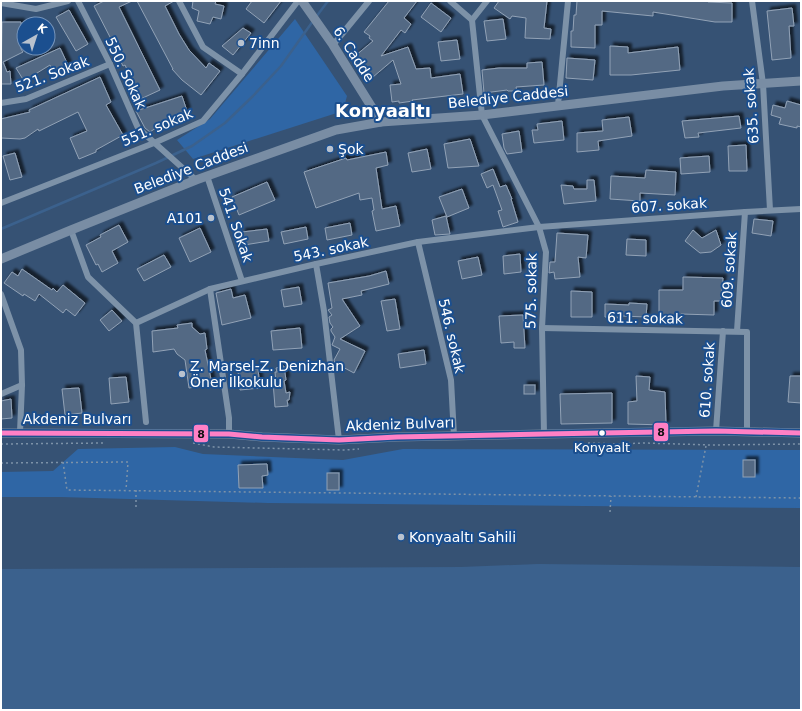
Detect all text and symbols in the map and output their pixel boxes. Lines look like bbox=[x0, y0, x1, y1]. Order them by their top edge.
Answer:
north arrow bbox=[16, 16, 56, 56]
text: K bbox=[35, 21, 50, 37]
street label: 6. Cadde bbox=[330, 23, 378, 85]
street label: 550. Sokak bbox=[102, 34, 150, 112]
place label: 7inn bbox=[249, 35, 280, 51]
marker: 7inn bbox=[236, 38, 246, 48]
street label: 521. Sokak bbox=[13, 52, 92, 95]
street label: 635. sokak bbox=[740, 67, 762, 144]
street label: Belediye Caddesi bbox=[447, 83, 569, 111]
district label: Konyaaltı bbox=[335, 100, 431, 121]
street label: 551. sokak bbox=[119, 104, 196, 149]
street label: Belediye Caddesi bbox=[132, 139, 250, 197]
place label: Şok bbox=[338, 141, 364, 157]
marker: Şok bbox=[325, 144, 335, 154]
street label: 541. Sokak bbox=[216, 186, 256, 265]
street label: 607. sokak bbox=[631, 194, 708, 216]
place label: A101 bbox=[167, 210, 203, 226]
marker: A101 bbox=[206, 213, 216, 223]
street label: 609. sokak bbox=[718, 231, 740, 308]
street label: 543. sokak bbox=[292, 233, 371, 265]
street label: 575. sokak bbox=[522, 252, 540, 329]
street label: 546. sokak bbox=[436, 297, 469, 376]
street label: 611. sokak bbox=[607, 309, 684, 327]
street label: 610. sokak bbox=[696, 341, 718, 418]
place label: Z. Marsel-Z. Denizhan Öner İlkokulu bbox=[190, 358, 344, 390]
marker: Z. Marsel-Z. Denizhan Öner İlkokulu bbox=[177, 369, 187, 379]
street label: Akdeniz Bulvarı bbox=[23, 411, 131, 427]
street label: Akdeniz Bulvarı bbox=[345, 414, 455, 434]
line badge: 8 bbox=[653, 422, 669, 442]
line badge: 8 bbox=[193, 424, 209, 443]
text: 8 bbox=[657, 426, 665, 439]
text: 8 bbox=[197, 428, 205, 441]
marker: Konyaalt bbox=[597, 428, 607, 438]
place label: Konyaalt bbox=[574, 440, 630, 455]
place label: Konyaaltı Sahili bbox=[409, 529, 516, 545]
marker: Konyaaltı Sahili bbox=[396, 532, 406, 542]

